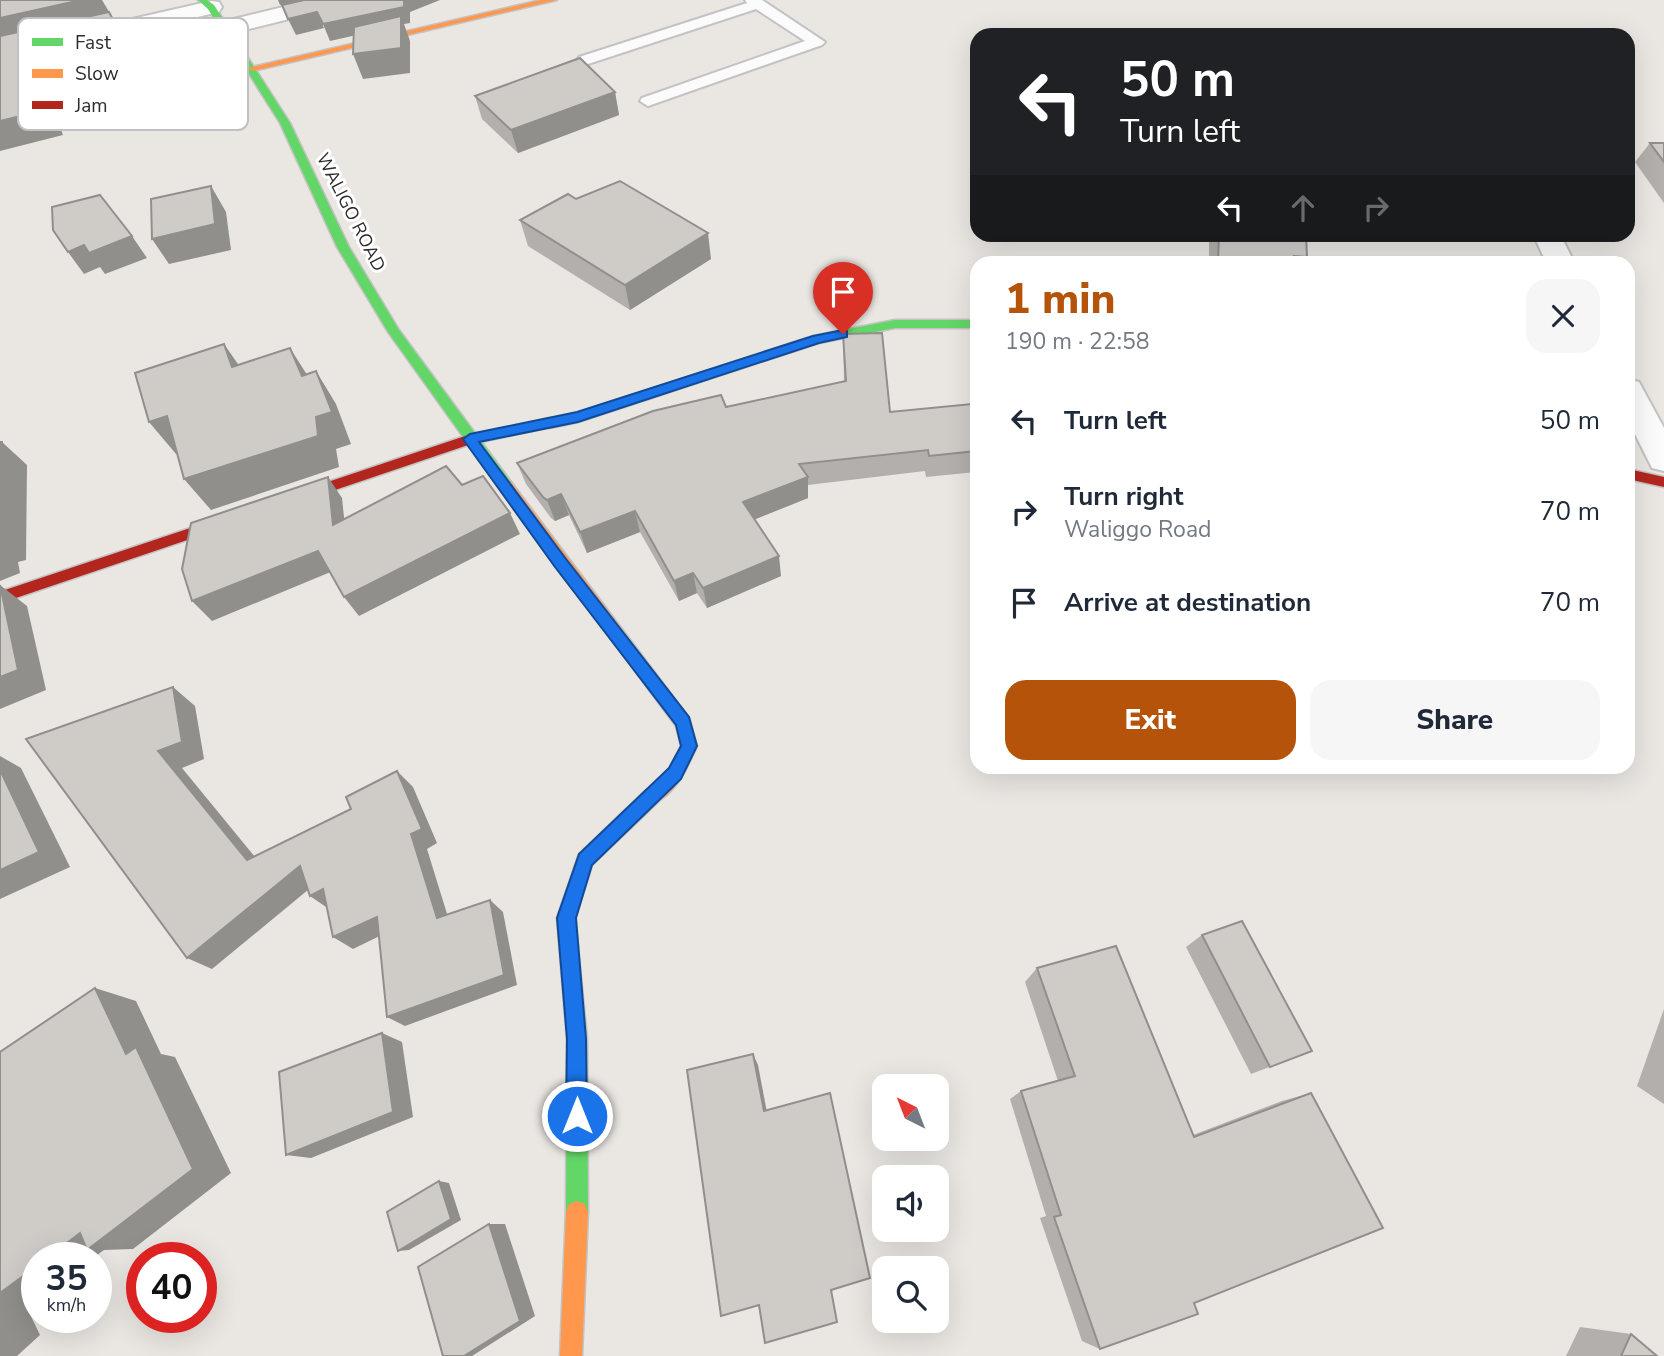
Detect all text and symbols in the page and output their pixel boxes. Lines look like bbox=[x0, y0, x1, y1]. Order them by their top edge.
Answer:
legend bbox=[18, 18, 248, 130]
text: Fast bbox=[75, 30, 111, 56]
text: 50 m bbox=[1120, 46, 1235, 113]
icon: left bbox=[1005, 56, 1096, 147]
text: Slow bbox=[75, 61, 119, 87]
text: Jam bbox=[74, 93, 108, 119]
text: Turn left bbox=[1120, 110, 1240, 153]
street label: WALIGO ROAD bbox=[311, 149, 391, 275]
icon: left bbox=[1211, 189, 1249, 227]
icon: ahead bbox=[1284, 189, 1322, 227]
icon: right bbox=[1357, 189, 1395, 227]
pin bbox=[813, 262, 873, 334]
text: 1 min bbox=[1005, 271, 1115, 328]
icon: arrive bbox=[824, 273, 862, 311]
button: close bbox=[1526, 279, 1600, 353]
text: 190 m · 22:58 bbox=[1005, 326, 1150, 357]
icon: left bbox=[1005, 402, 1043, 440]
text: Turn left bbox=[1064, 403, 1167, 438]
text: 50 m bbox=[1540, 403, 1600, 438]
text: Turn right bbox=[1064, 479, 1183, 514]
icon: right bbox=[1005, 493, 1043, 531]
text: 70 m bbox=[1540, 494, 1600, 529]
text: Waliggo Road bbox=[1064, 514, 1212, 545]
icon: arrive bbox=[1005, 584, 1043, 622]
text: Arrive at destination bbox=[1064, 585, 1311, 620]
text: 70 m bbox=[1540, 585, 1600, 620]
button: Exit bbox=[1005, 680, 1296, 760]
button: Share bbox=[1310, 680, 1600, 760]
north arrow bbox=[872, 1074, 948, 1152]
map controls bbox=[872, 1074, 949, 1333]
position arrow bbox=[540, 1079, 614, 1153]
button: sound bbox=[872, 1165, 949, 1242]
speed limit sign: 40 bbox=[126, 1242, 217, 1333]
text: 35 bbox=[45, 1255, 88, 1302]
button: search bbox=[872, 1256, 949, 1333]
text: km/h bbox=[47, 1293, 86, 1317]

